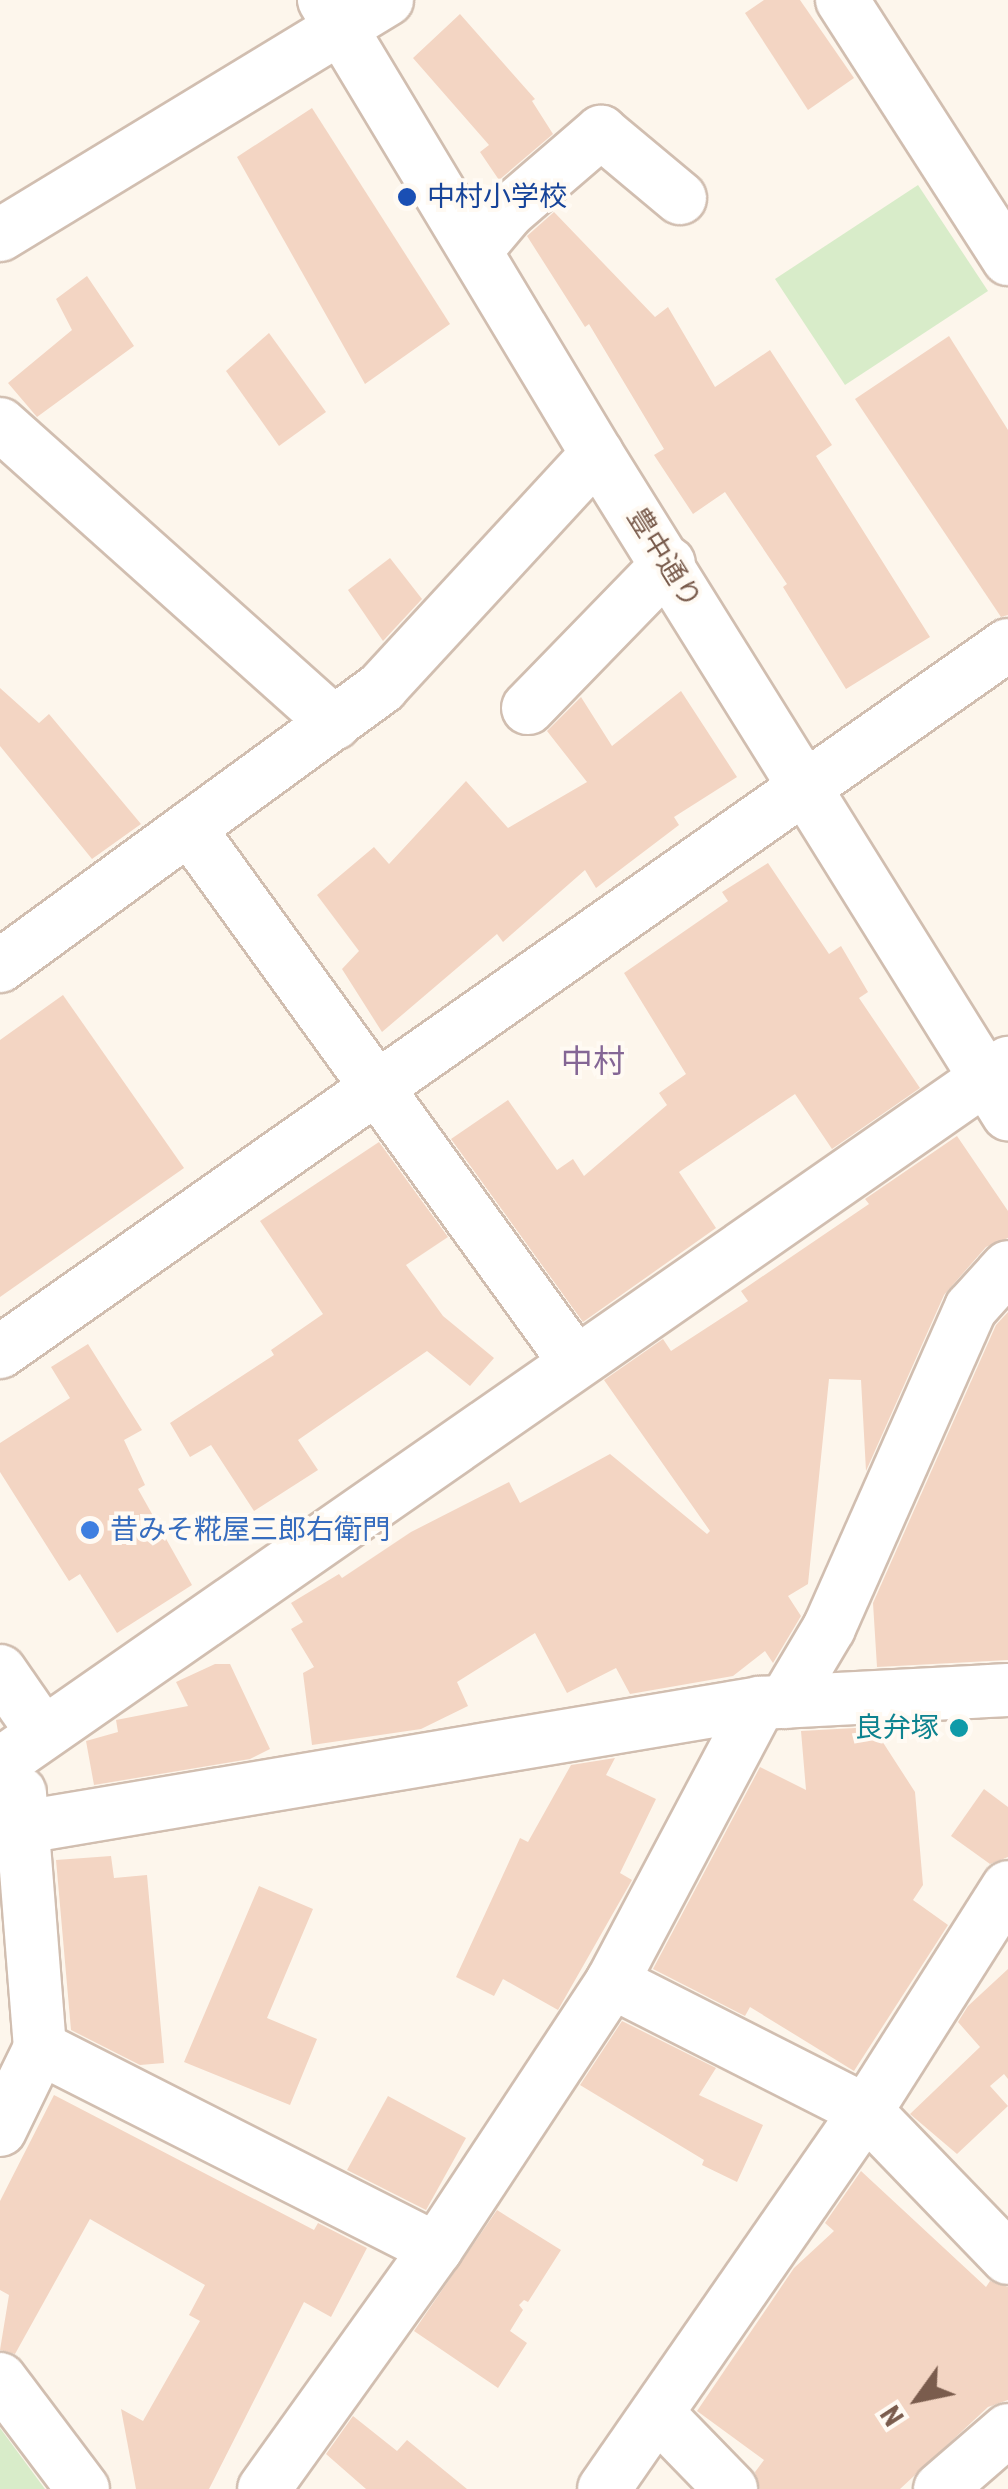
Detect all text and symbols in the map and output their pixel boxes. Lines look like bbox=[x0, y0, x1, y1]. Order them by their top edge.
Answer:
place label: 中村小学校 bbox=[427, 180, 567, 214]
marker: 中村小学校 bbox=[396, 186, 418, 208]
street label: 豊中通り bbox=[620, 502, 708, 614]
district label: 中村 bbox=[561, 1042, 625, 1080]
place label: 昔みそ糀屋三郎右衛門 bbox=[110, 1513, 390, 1547]
marker: 昔みそ糀屋三郎右衛門 bbox=[79, 1519, 101, 1541]
place label: 良弁塚 bbox=[855, 1711, 939, 1745]
marker: 良弁塚 bbox=[948, 1717, 970, 1739]
north arrow bbox=[868, 2349, 968, 2449]
text: N bbox=[874, 2399, 911, 2432]

